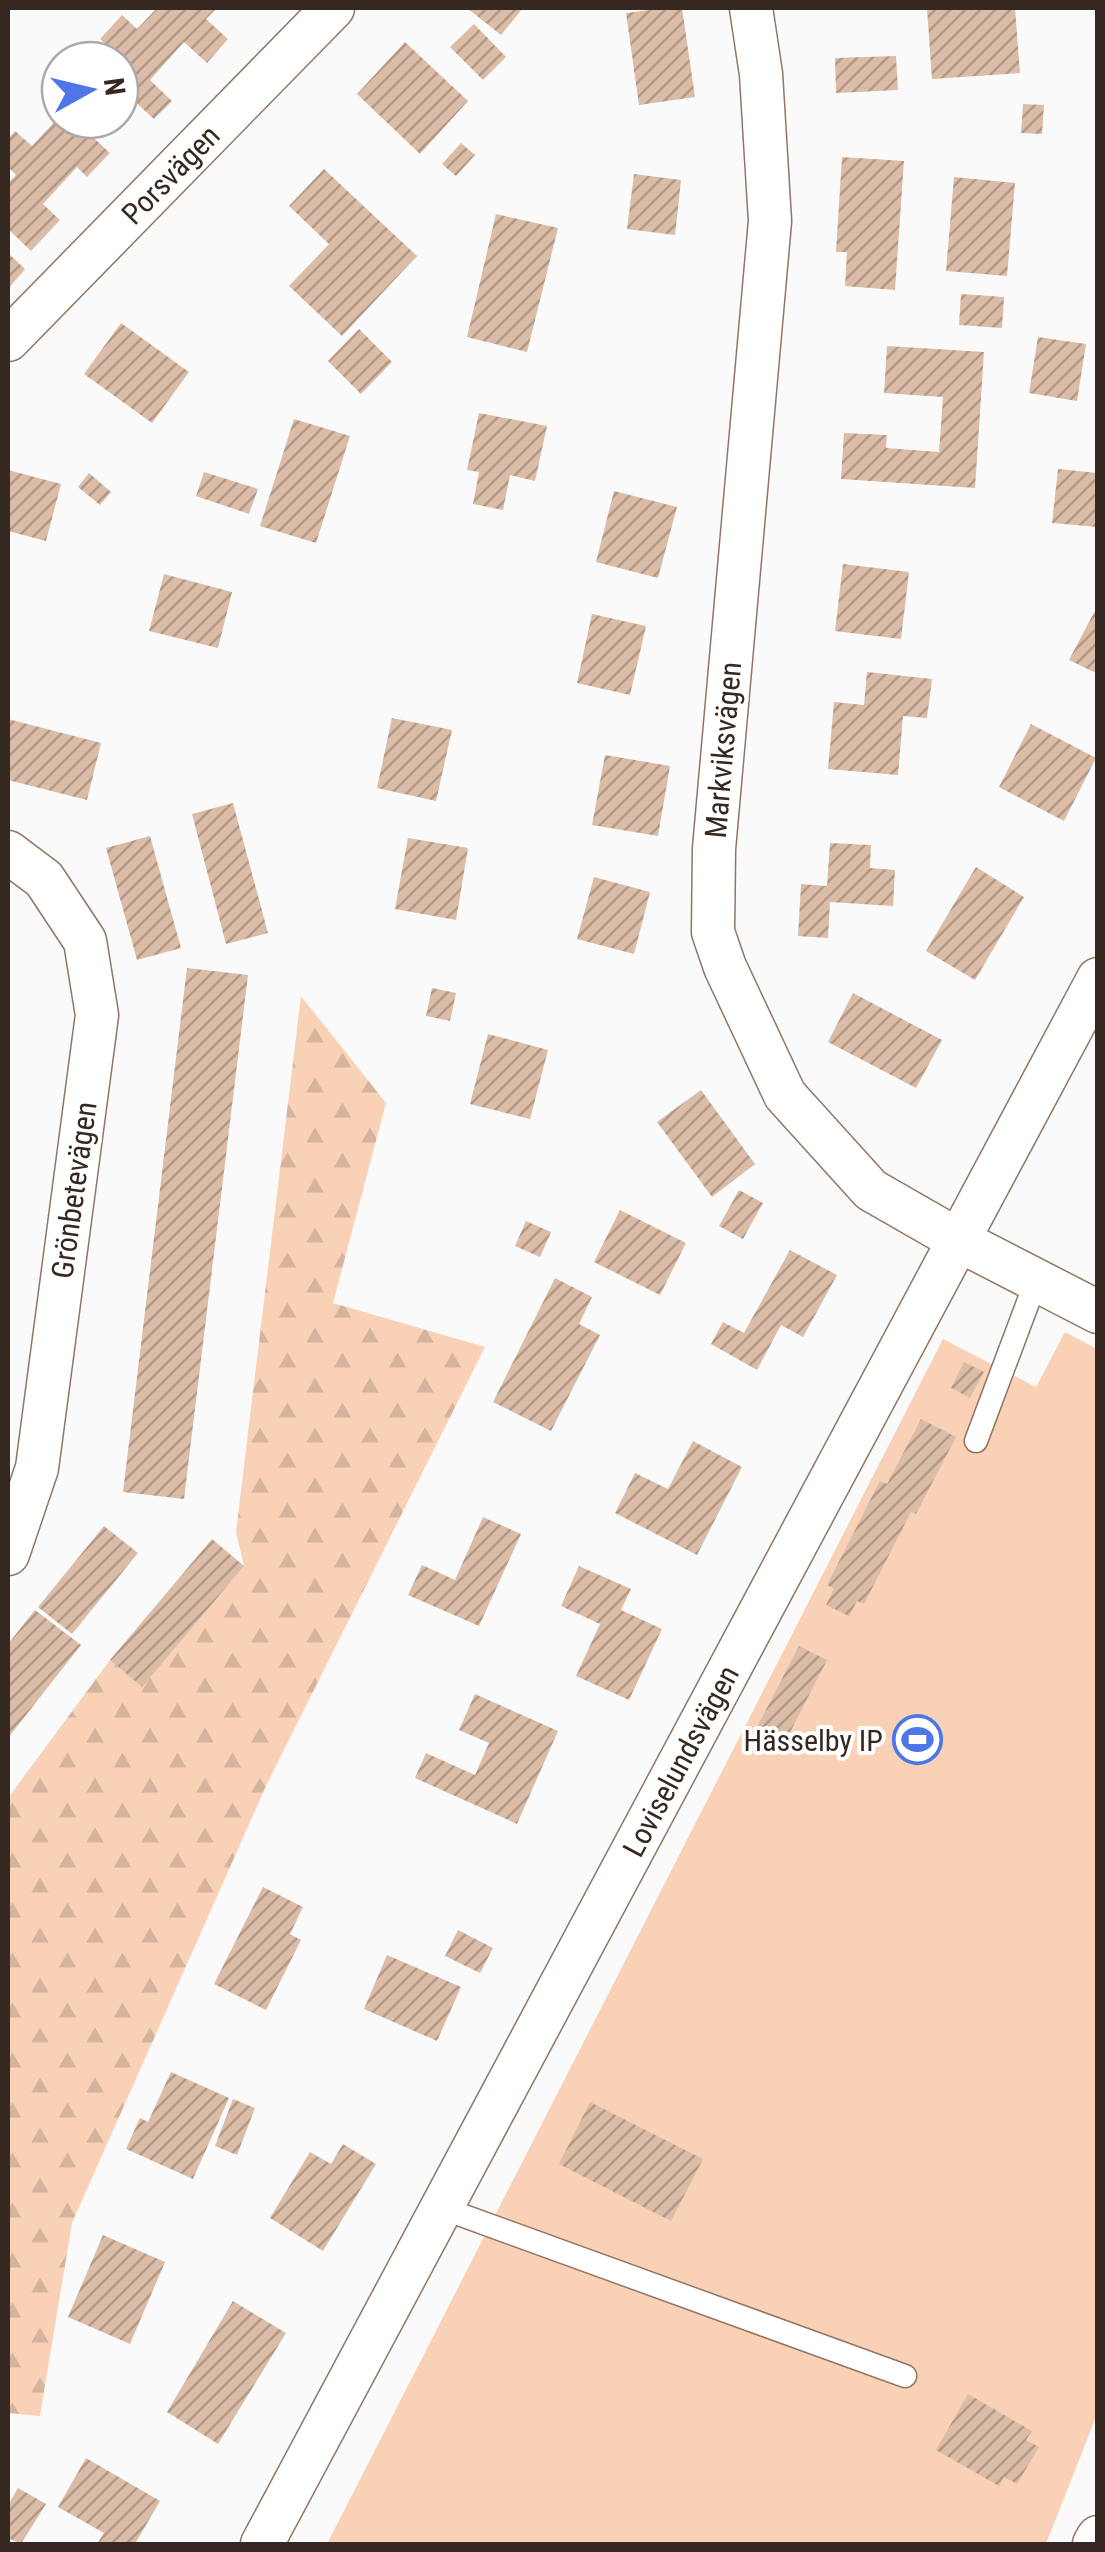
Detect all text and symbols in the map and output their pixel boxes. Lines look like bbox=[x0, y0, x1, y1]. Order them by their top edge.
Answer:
north arrow bbox=[40, 40, 140, 140]
text: N bbox=[97, 76, 132, 97]
street label: Porsvägen bbox=[114, 117, 226, 231]
street label: Markviksvägen bbox=[698, 660, 748, 840]
street label: Grönbetevägen bbox=[44, 1099, 104, 1281]
street label: Loviselundsvägen bbox=[615, 1659, 746, 1862]
sports icon: Hässelby IP bbox=[892, 1714, 944, 1766]
place label: Hässelby IP bbox=[744, 1723, 883, 1758]

